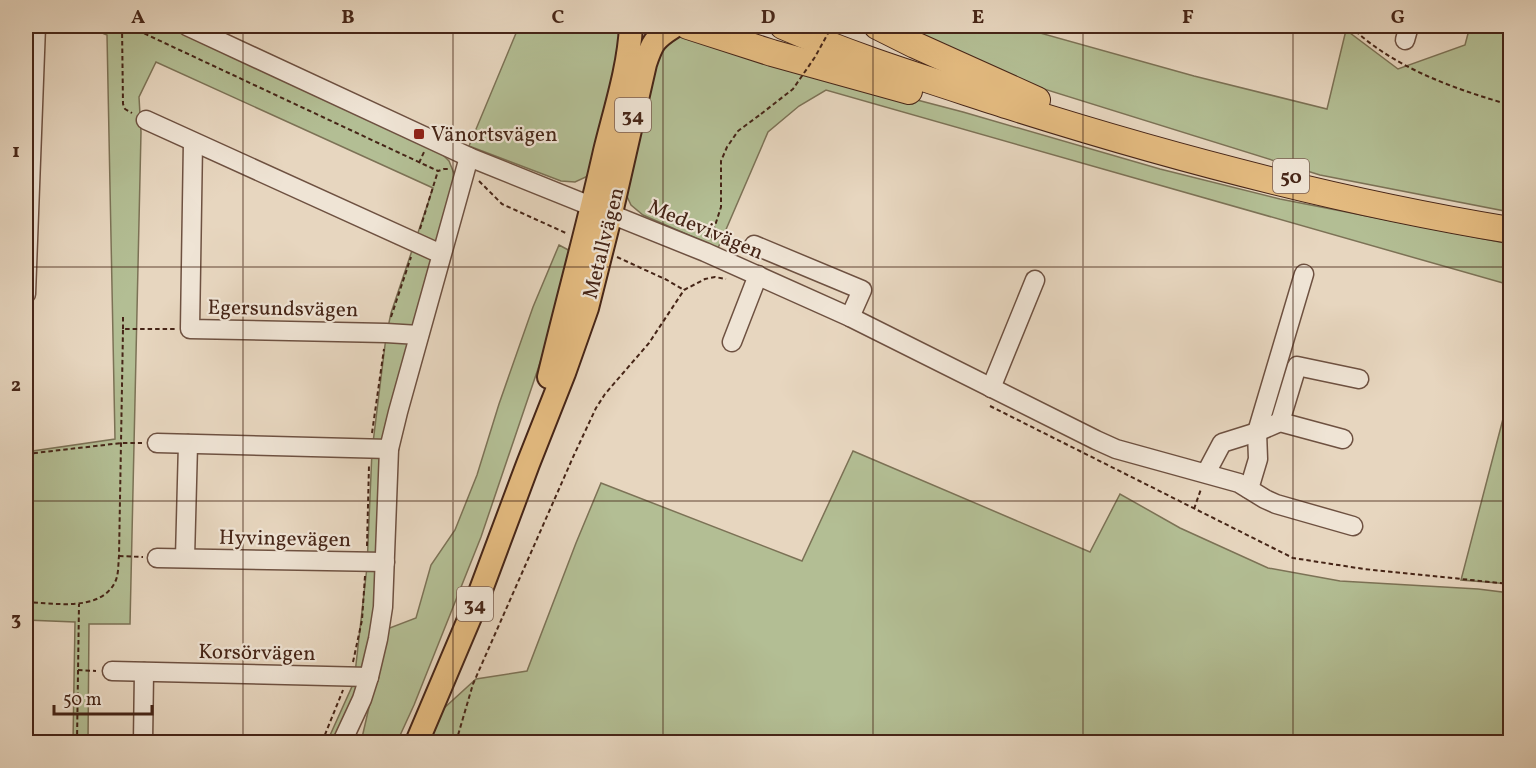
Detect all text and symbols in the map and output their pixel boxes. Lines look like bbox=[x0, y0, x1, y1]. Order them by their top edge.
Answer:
text: A bbox=[131, 4, 145, 32]
text: B bbox=[341, 4, 355, 32]
text: C bbox=[552, 4, 565, 32]
text: D bbox=[761, 4, 775, 32]
text: E bbox=[972, 4, 984, 32]
text: F bbox=[1182, 4, 1194, 32]
text: G bbox=[1391, 4, 1405, 32]
road number: 34 bbox=[615, 98, 651, 132]
place label: Vänortsvägen bbox=[431, 121, 558, 150]
marker: Vänortsvägen bbox=[412, 127, 426, 141]
text: 1 bbox=[12, 138, 20, 166]
road number: 50 bbox=[1273, 159, 1309, 193]
street label: Metallvägen bbox=[577, 184, 632, 302]
street label: Medevivägen bbox=[643, 193, 768, 268]
street label: Egersundsvägen bbox=[207, 294, 359, 325]
text: 2 bbox=[11, 372, 21, 400]
street label: Hyvingevägen bbox=[219, 524, 351, 555]
road number: 34 bbox=[457, 587, 493, 621]
text: 3 bbox=[11, 606, 21, 634]
street label: Korsörvägen bbox=[198, 638, 316, 669]
scale bar bbox=[54, 678, 152, 716]
text: 50 m bbox=[63, 688, 102, 713]

